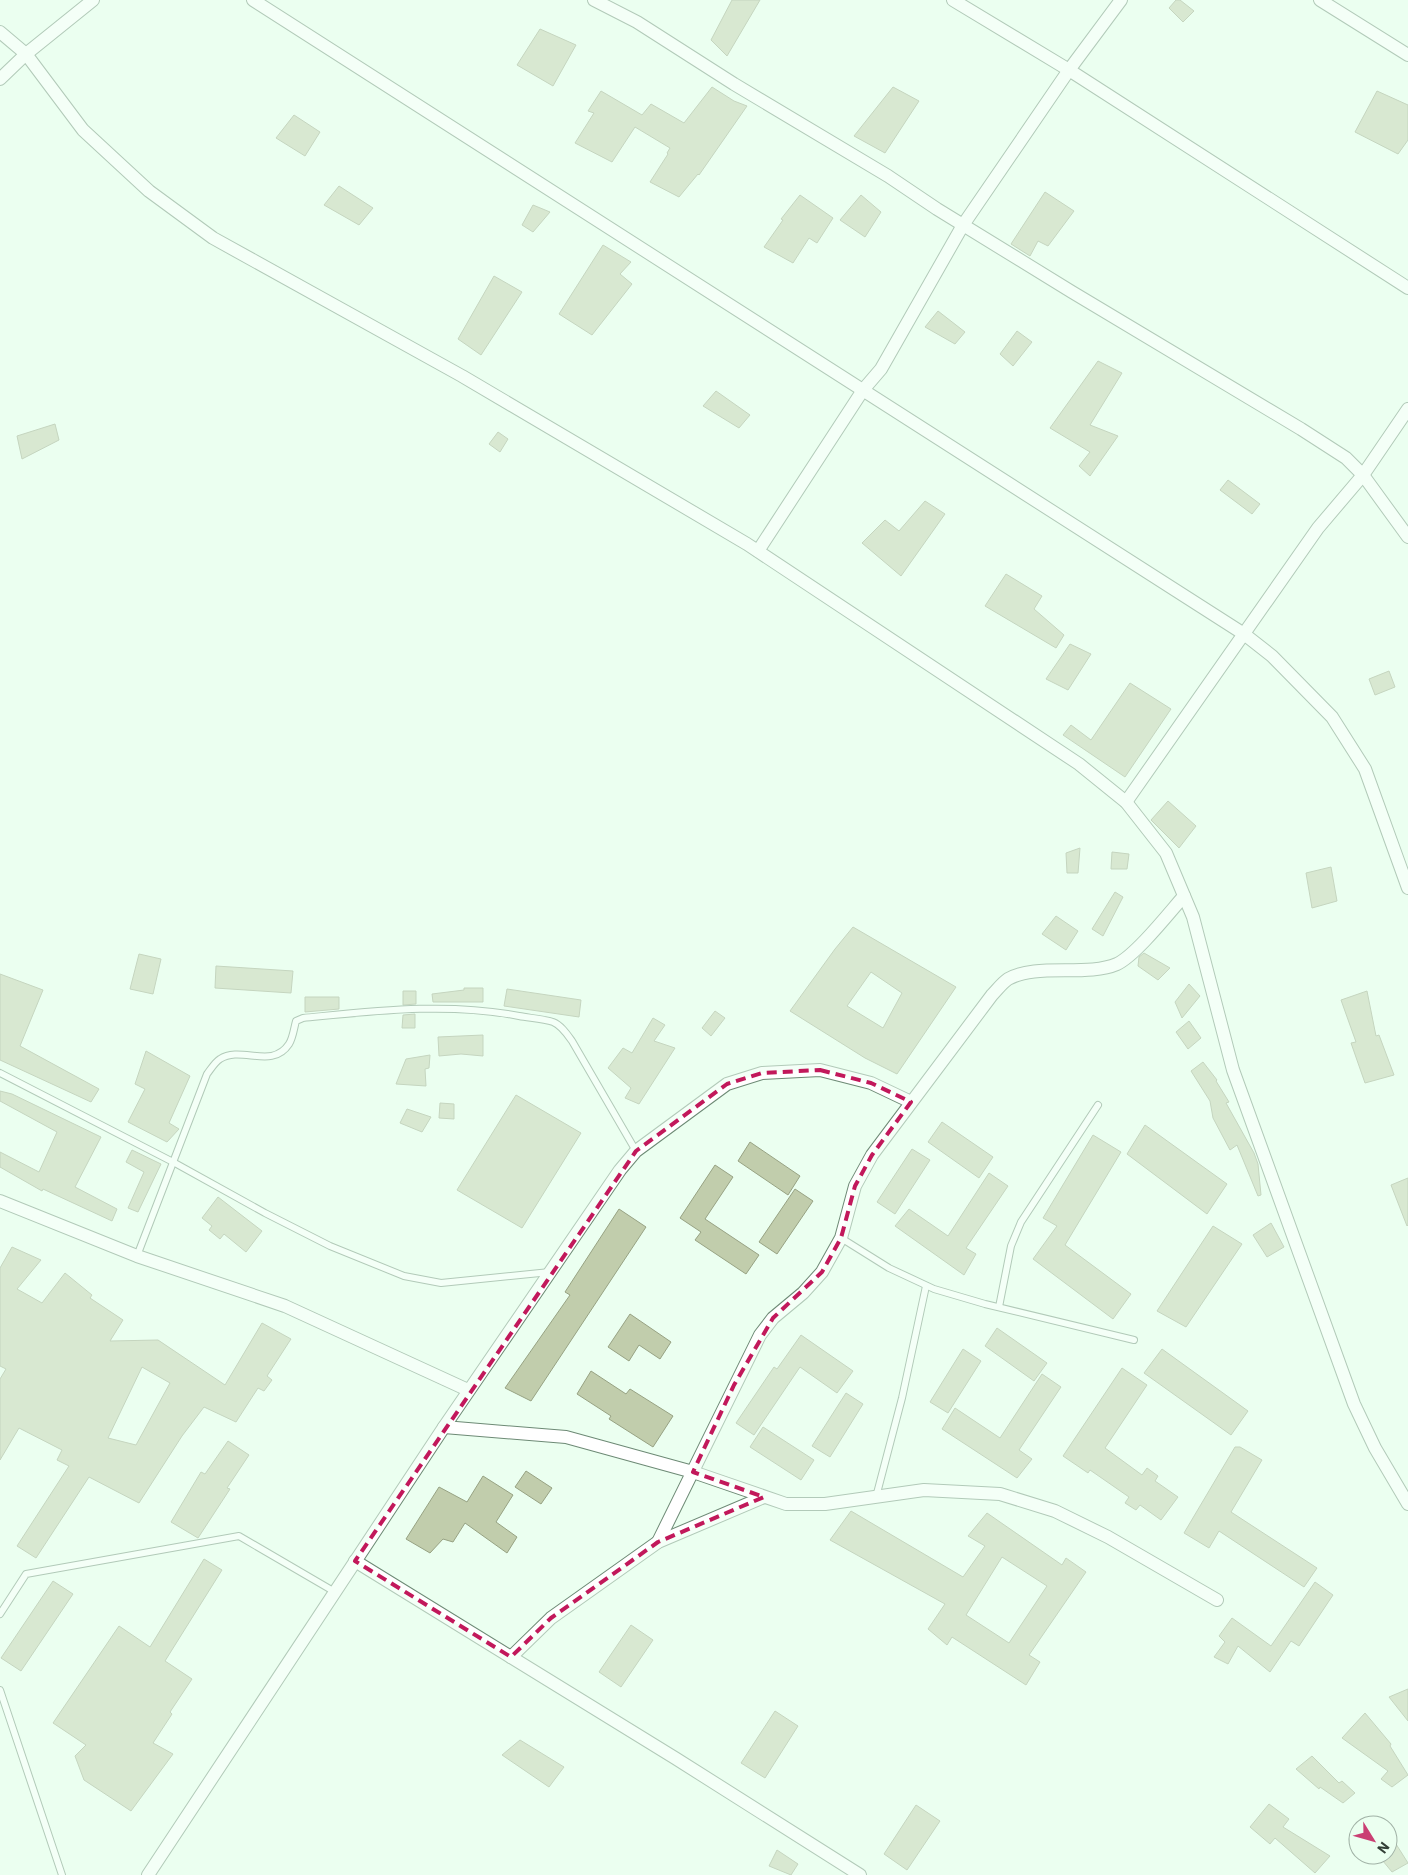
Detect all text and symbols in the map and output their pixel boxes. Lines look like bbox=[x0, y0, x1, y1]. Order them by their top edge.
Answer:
north arrow bbox=[1348, 1815, 1398, 1865]
text: N bbox=[1373, 1838, 1394, 1857]

